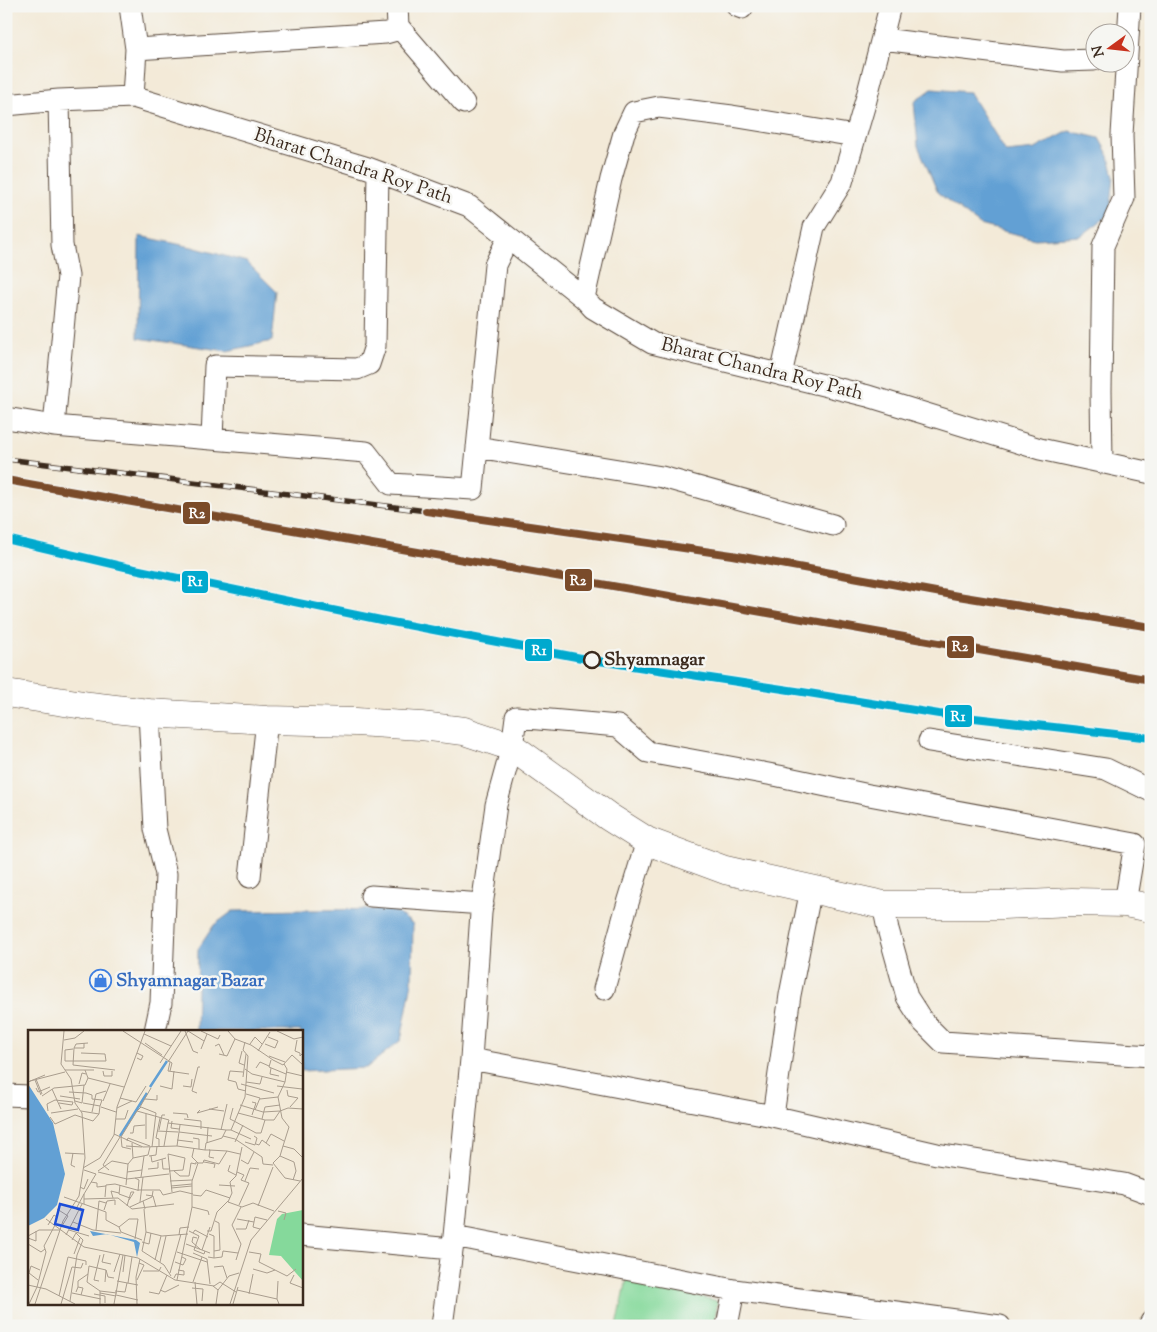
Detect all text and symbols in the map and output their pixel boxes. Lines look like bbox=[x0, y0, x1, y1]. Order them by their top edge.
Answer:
north arrow bbox=[1084, 22, 1134, 72]
text: N bbox=[1088, 43, 1110, 59]
street label: Bharat Chandra Roy Path bbox=[250, 122, 456, 212]
street label: Bharat Chandra Roy Path bbox=[658, 332, 866, 408]
line badge: R2 bbox=[182, 501, 211, 525]
text: R2 bbox=[189, 505, 206, 525]
line badge: R2 bbox=[564, 568, 593, 592]
line badge: R1 bbox=[181, 570, 209, 594]
text: R2 bbox=[570, 572, 587, 592]
text: R1 bbox=[188, 573, 203, 593]
line badge: R2 bbox=[946, 635, 975, 659]
line badge: R1 bbox=[524, 638, 553, 662]
text: R2 bbox=[952, 638, 969, 658]
text: R1 bbox=[532, 642, 547, 662]
place label: Shyamnagar bbox=[604, 647, 706, 674]
marker: Shyamnagar bbox=[583, 651, 601, 669]
line badge: R1 bbox=[944, 704, 973, 728]
text: R1 bbox=[951, 708, 966, 728]
place label: Shyamnagar Bazar bbox=[116, 968, 265, 995]
shop icon: Shyamnagar Bazar bbox=[88, 969, 112, 993]
inset map bbox=[28, 1030, 302, 1304]

